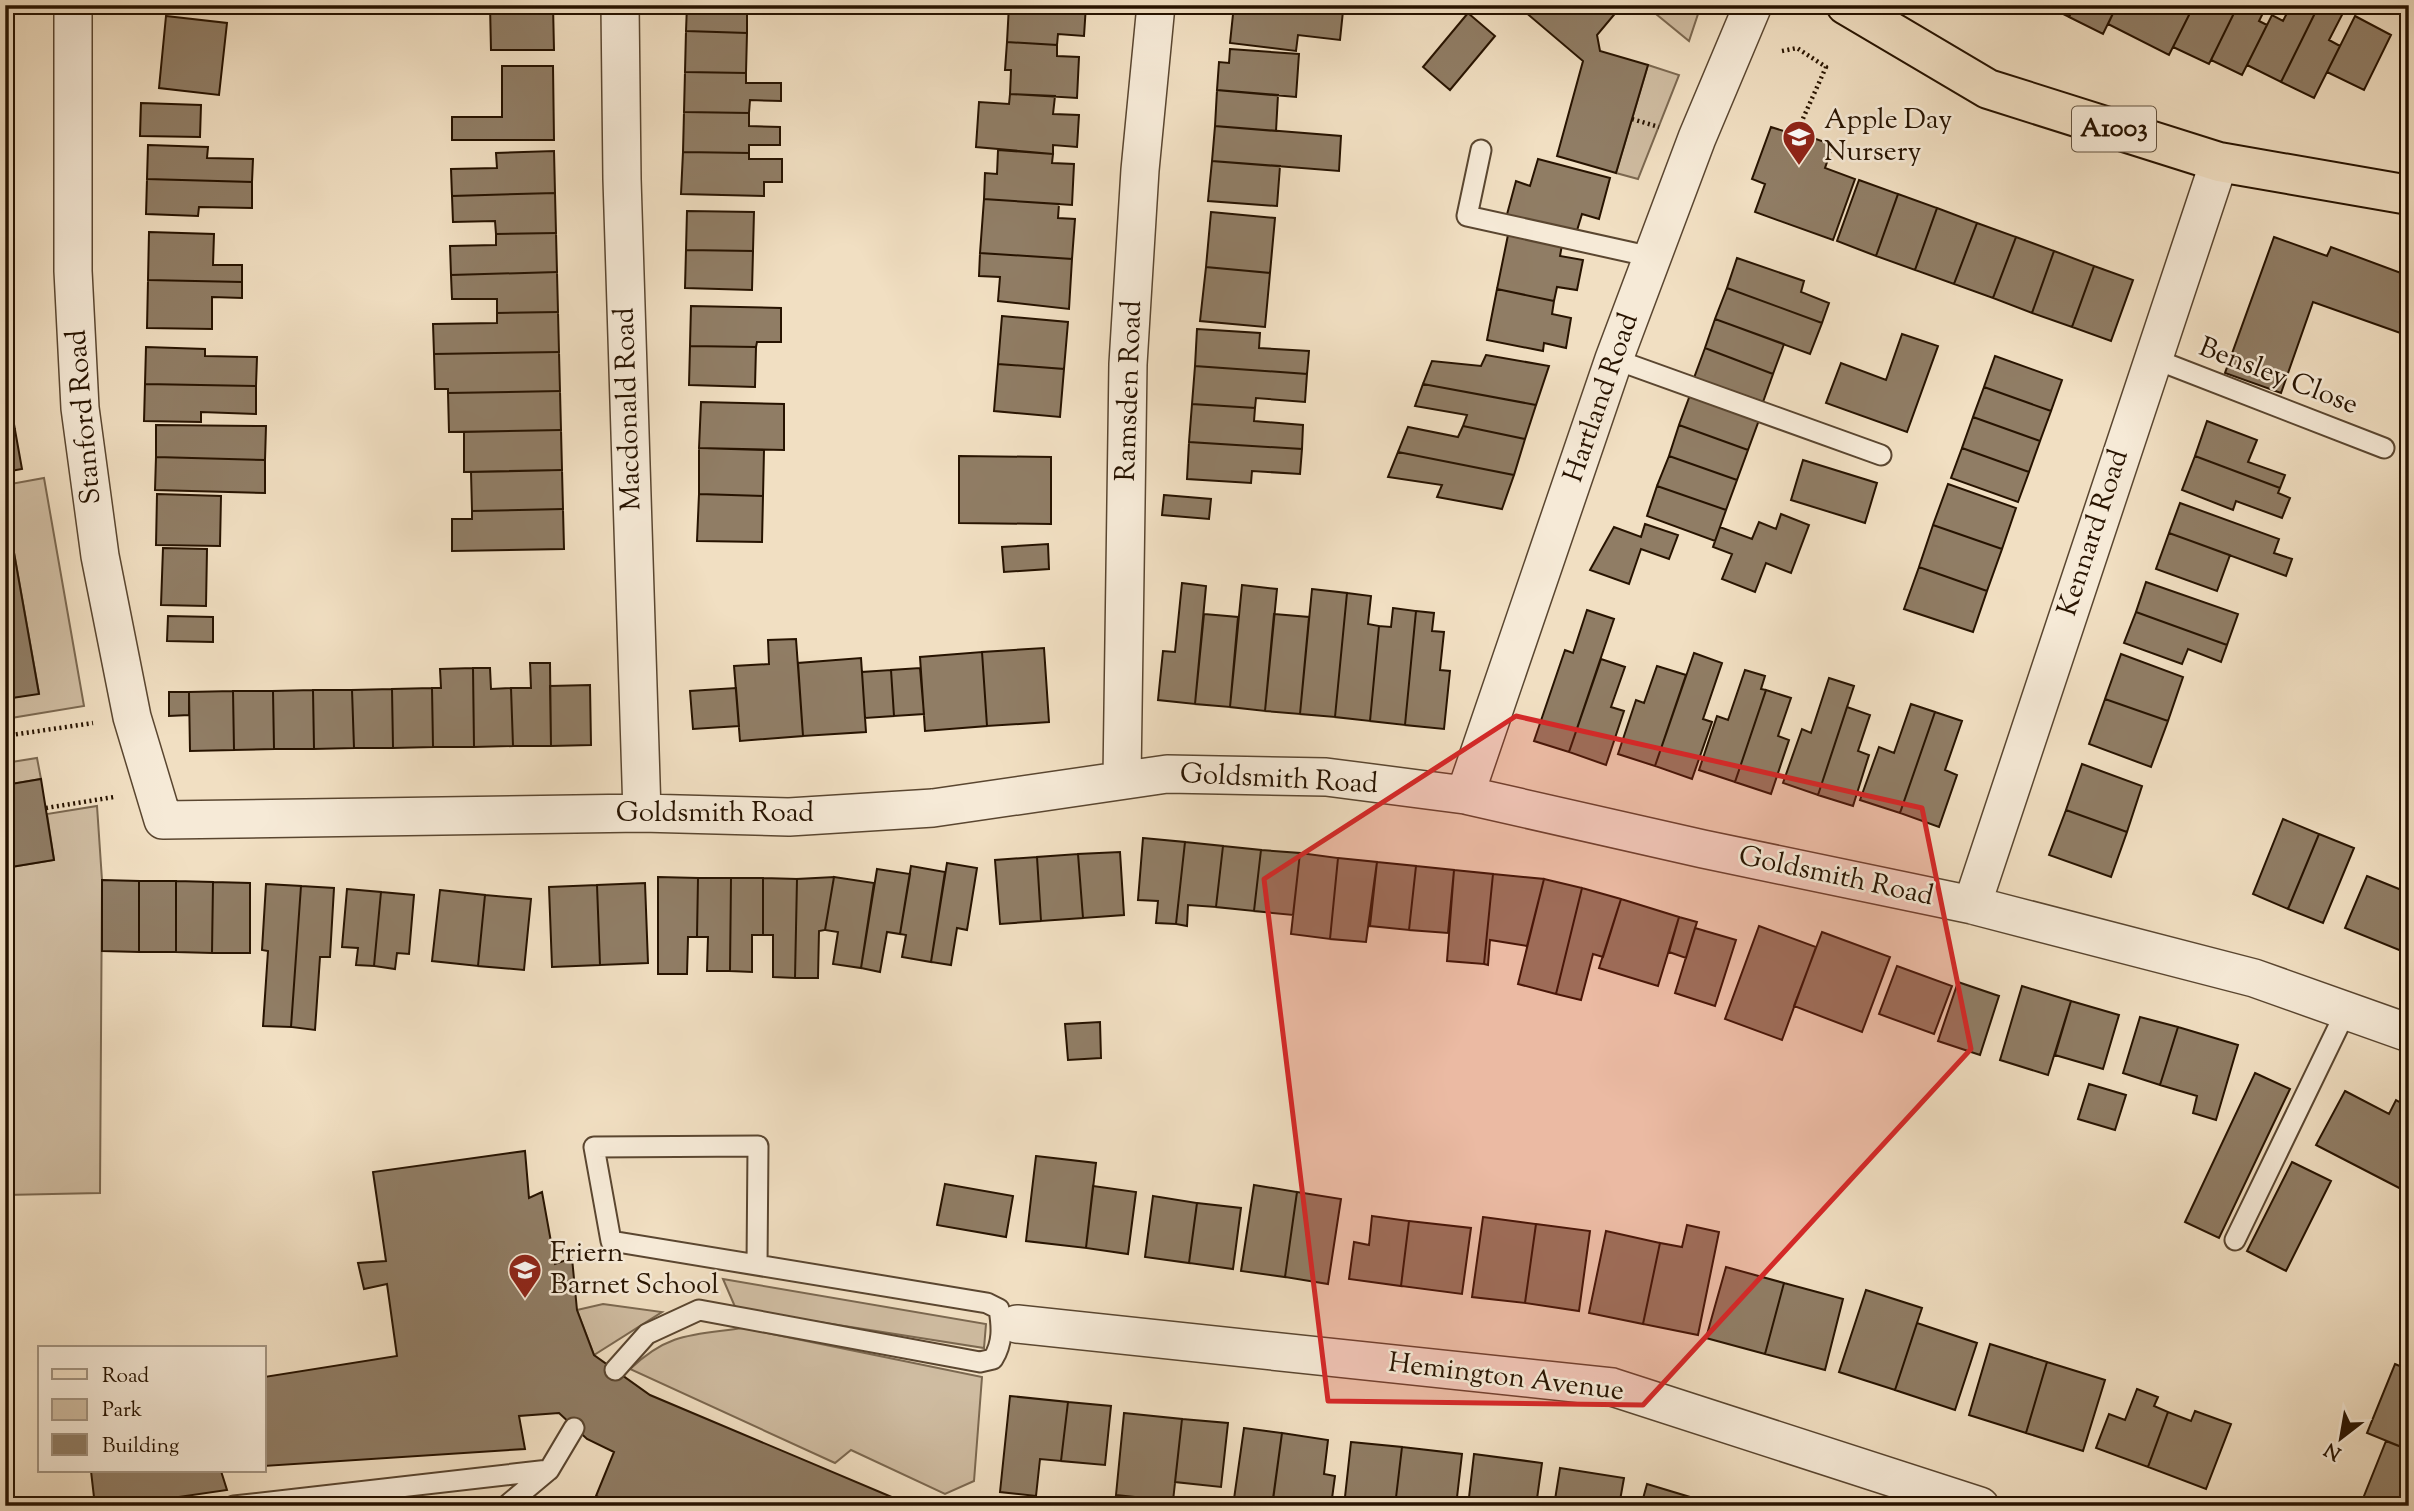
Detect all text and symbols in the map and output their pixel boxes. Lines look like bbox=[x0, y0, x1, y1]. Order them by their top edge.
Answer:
place label: Apple Day Nursery bbox=[1824, 101, 1952, 173]
road number: A1003 bbox=[2072, 106, 2156, 152]
school or university icon: Apple Day Nursery bbox=[1780, 118, 1818, 167]
street label: Ramsden Road bbox=[1107, 300, 1153, 482]
street label: Macdonald Road bbox=[605, 306, 653, 511]
street label: Hartland Road bbox=[1554, 308, 1650, 488]
street label: Stanford Road bbox=[57, 328, 113, 506]
street label: Bensley Close bbox=[2192, 328, 2364, 426]
street label: Kennard Road bbox=[2048, 444, 2140, 621]
street label: Goldsmith Road bbox=[1179, 755, 1379, 805]
street label: Goldsmith Road bbox=[616, 794, 814, 834]
street label: Goldsmith Road bbox=[1735, 837, 1937, 917]
place label: Friern Barnet School bbox=[550, 1234, 719, 1306]
school or university icon: Friern Barnet School bbox=[506, 1251, 544, 1300]
street label: Hemington Avenue bbox=[1386, 1344, 1626, 1412]
legend bbox=[38, 1346, 266, 1472]
text: Road bbox=[102, 1362, 149, 1392]
text: Park bbox=[102, 1396, 143, 1426]
north arrow bbox=[2306, 1402, 2376, 1472]
text: Building bbox=[102, 1432, 179, 1462]
text: N bbox=[2320, 1435, 2347, 1466]

